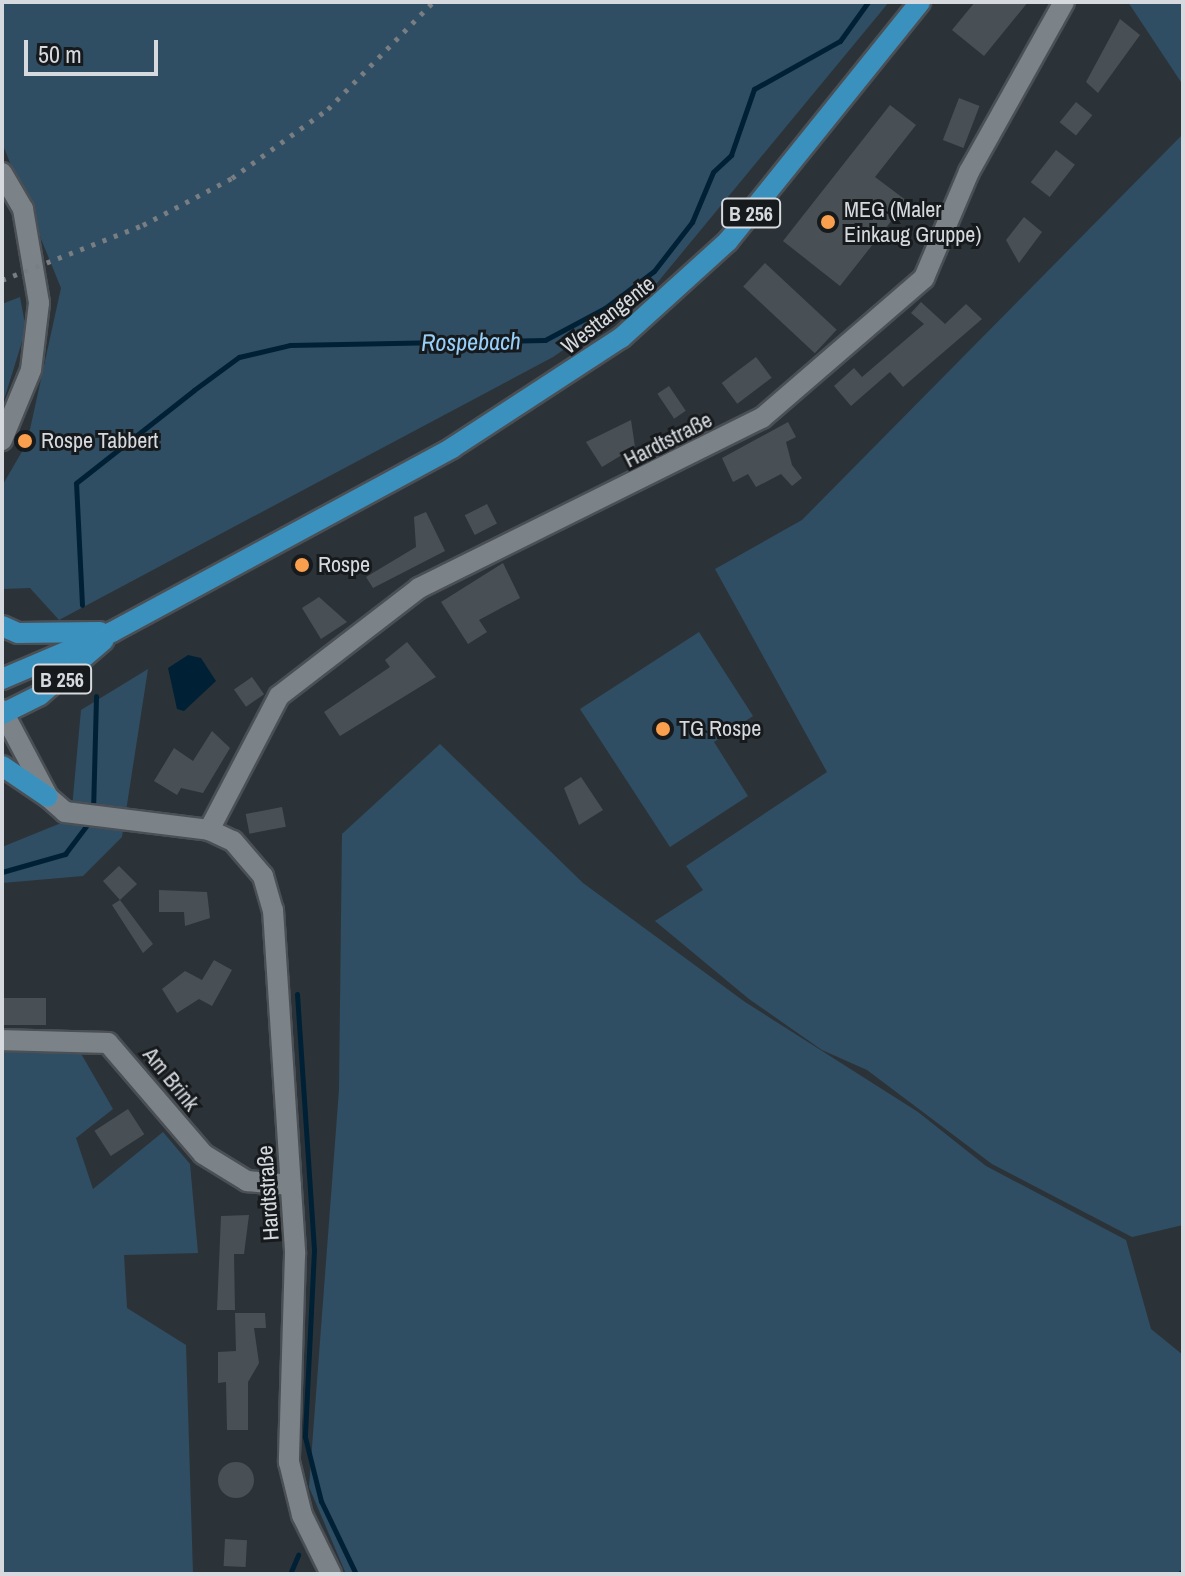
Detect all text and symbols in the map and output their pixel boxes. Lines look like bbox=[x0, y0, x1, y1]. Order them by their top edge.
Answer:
scale bar bbox=[28, 24, 162, 74]
text: 50 m bbox=[38, 38, 82, 70]
place label: MEG (Maler Einkaug Gruppe) bbox=[844, 196, 981, 248]
road number: B 256 bbox=[721, 197, 781, 229]
marker: MEG (Maler Einkaug Gruppe) bbox=[819, 213, 837, 231]
street label: Westtangente bbox=[556, 270, 660, 360]
water label: Rospebach bbox=[421, 327, 521, 357]
street label: Hardtstraße bbox=[620, 407, 716, 473]
place label: Rospe Tabbert bbox=[41, 428, 159, 454]
marker: Rospe Tabbert bbox=[16, 432, 34, 450]
place label: Rospe bbox=[318, 552, 370, 578]
marker: Rospe bbox=[293, 556, 311, 574]
road number: B 256 bbox=[32, 663, 92, 695]
place label: TG Rospe bbox=[679, 716, 761, 742]
marker: TG Rospe bbox=[654, 720, 672, 738]
street label: Am Brink bbox=[137, 1042, 205, 1116]
street label: Hardtstraße bbox=[252, 1145, 284, 1241]

